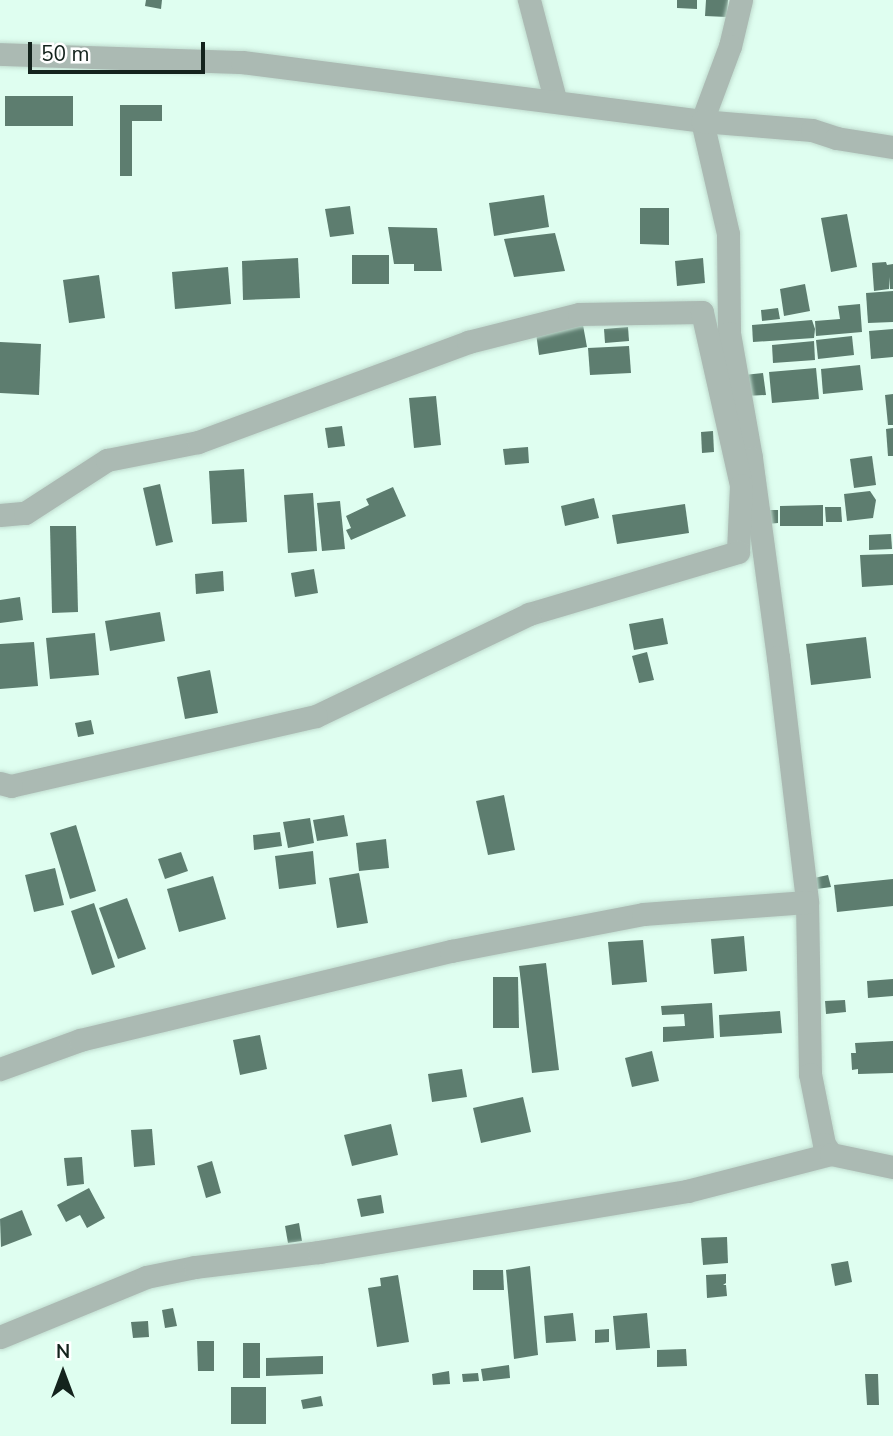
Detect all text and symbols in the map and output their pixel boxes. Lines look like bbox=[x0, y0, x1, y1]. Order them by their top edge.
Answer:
scale bar bbox=[32, 28, 208, 72]
text: 50 m bbox=[41, 40, 90, 68]
north arrow bbox=[28, 1338, 98, 1408]
text: N bbox=[56, 1339, 70, 1365]

